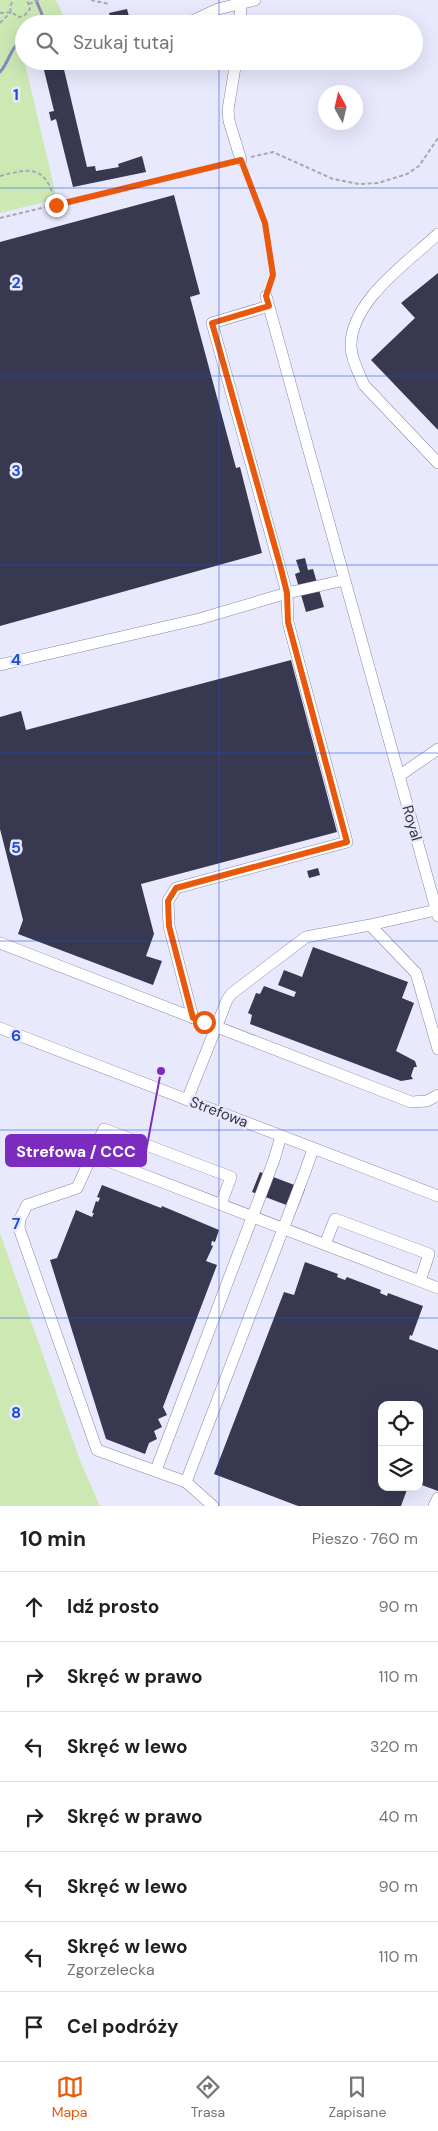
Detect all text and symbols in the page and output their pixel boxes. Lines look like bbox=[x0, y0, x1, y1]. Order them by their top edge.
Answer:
search box bbox=[15, 15, 423, 70]
icon: search bbox=[33, 29, 61, 57]
text: Szukaj tutaj bbox=[73, 30, 174, 55]
text: 1 bbox=[13, 84, 19, 105]
north arrow bbox=[318, 85, 363, 130]
route end bbox=[45, 194, 68, 217]
text: 2 bbox=[11, 272, 21, 293]
text: 3 bbox=[11, 460, 21, 481]
text: 4 bbox=[11, 649, 21, 670]
street label: Royal bbox=[397, 803, 427, 843]
text: 5 bbox=[11, 837, 21, 858]
route start bbox=[193, 1011, 216, 1034]
text: 6 bbox=[11, 1025, 21, 1046]
street label: Strefowa bbox=[187, 1092, 251, 1132]
callout: Strefowa / CCC bbox=[6, 1135, 146, 1166]
text: Strefowa / CCC bbox=[16, 1141, 136, 1162]
text: 7 bbox=[12, 1213, 21, 1234]
map controls bbox=[378, 1401, 423, 1491]
button: locate bbox=[378, 1401, 423, 1446]
text: 8 bbox=[11, 1402, 21, 1423]
button: layers bbox=[378, 1446, 423, 1491]
text: 10 min bbox=[20, 1525, 86, 1553]
text: Pieszo · 760 m bbox=[312, 1528, 418, 1549]
icon: ahead bbox=[20, 1593, 48, 1621]
text: Idź prosto bbox=[67, 1594, 159, 1619]
text: 90 m bbox=[378, 1596, 418, 1617]
icon: right bbox=[20, 1663, 48, 1691]
text: Skręć w prawo bbox=[67, 1664, 203, 1689]
text: 110 m bbox=[379, 1666, 418, 1687]
icon: left bbox=[20, 1733, 48, 1761]
text: Skręć w lewo bbox=[67, 1734, 188, 1759]
text: 320 m bbox=[370, 1736, 418, 1757]
icon: right bbox=[20, 1803, 48, 1831]
text: Skręć w prawo bbox=[67, 1804, 203, 1829]
text: 40 m bbox=[379, 1806, 418, 1827]
icon: left bbox=[20, 1873, 48, 1901]
text: Skręć w lewo bbox=[67, 1874, 188, 1899]
text: 90 m bbox=[378, 1876, 418, 1897]
text: Skręć w lewo bbox=[67, 1934, 188, 1959]
icon: left bbox=[20, 1943, 48, 1971]
text: 110 m bbox=[379, 1946, 418, 1967]
text: Zgorzelecka bbox=[67, 1959, 155, 1980]
icon: arrive bbox=[20, 2013, 48, 2041]
text: Cel podróży bbox=[67, 2014, 178, 2039]
tab: Mapa bbox=[52, 2073, 87, 2121]
tab: Trasa bbox=[191, 2073, 225, 2121]
tab: Zapisane bbox=[328, 2073, 386, 2121]

